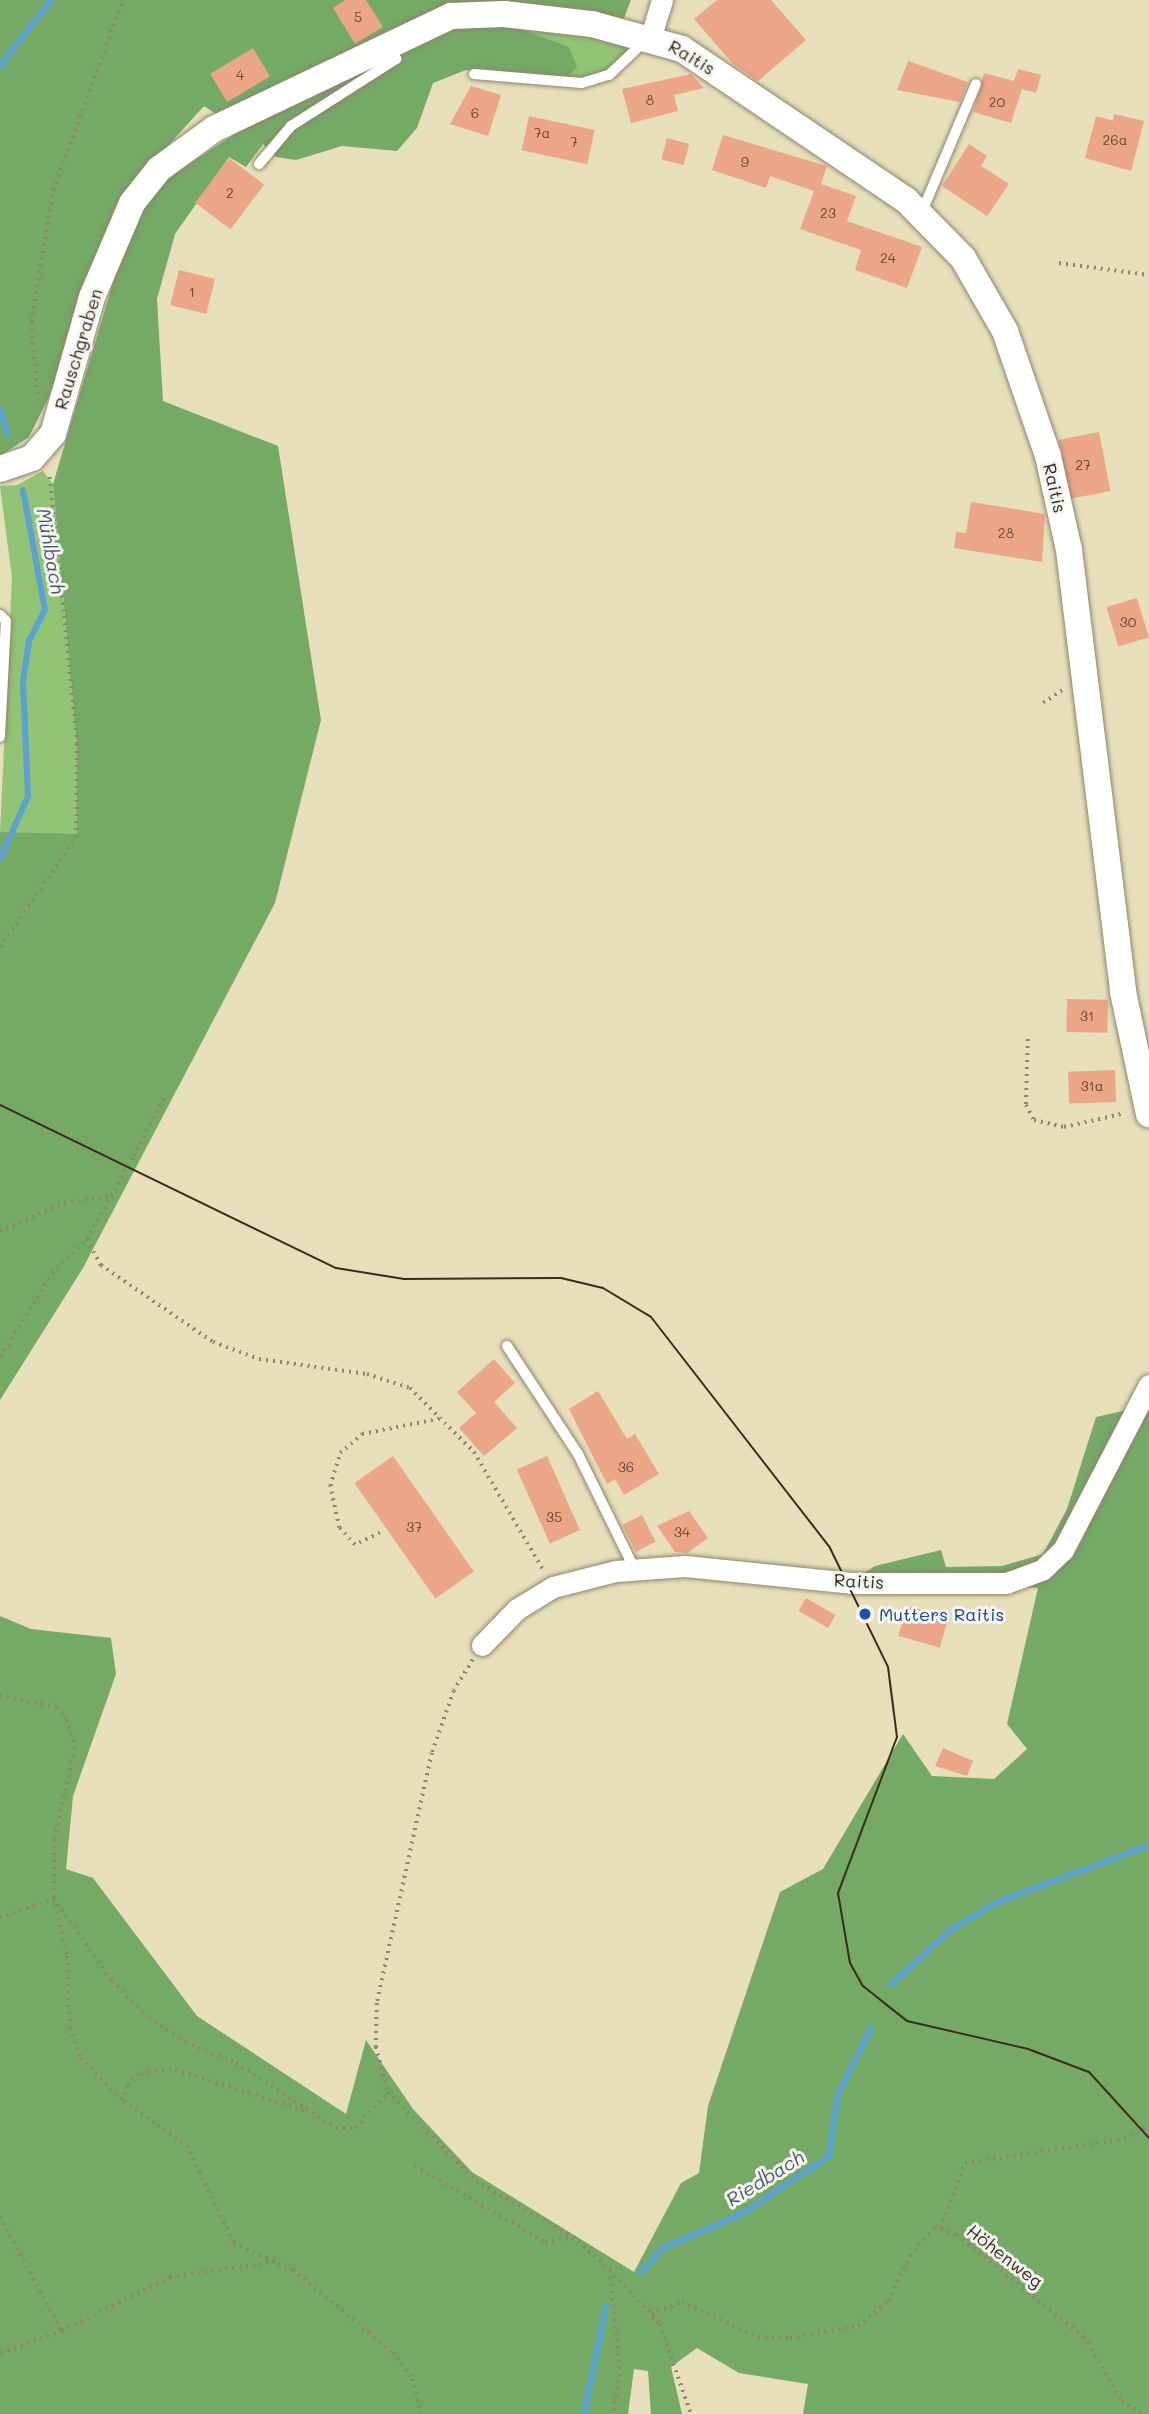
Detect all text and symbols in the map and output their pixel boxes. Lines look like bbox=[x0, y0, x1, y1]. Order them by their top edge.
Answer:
house number: 5 bbox=[354, 9, 362, 25]
street label: Raitis bbox=[665, 35, 719, 79]
house number: 4 bbox=[236, 67, 244, 83]
house number: 8 bbox=[646, 92, 654, 108]
house number: 20 bbox=[989, 94, 1005, 110]
house number: 6 bbox=[471, 105, 479, 121]
house number: 7a bbox=[534, 125, 550, 141]
house number: 26a bbox=[1103, 132, 1127, 148]
house number: 7 bbox=[570, 134, 578, 150]
house number: 9 bbox=[741, 154, 749, 170]
house number: 2 bbox=[226, 185, 234, 201]
house number: 23 bbox=[820, 205, 836, 221]
house number: 24 bbox=[880, 250, 896, 266]
house number: 1 bbox=[189, 284, 195, 300]
street label: Rauschgraben bbox=[49, 286, 107, 412]
house number: 27 bbox=[1075, 457, 1091, 473]
street label: Raitis bbox=[1039, 461, 1071, 515]
water label: Mühlbach bbox=[32, 506, 70, 596]
house number: 28 bbox=[998, 525, 1014, 541]
house number: 30 bbox=[1120, 614, 1136, 630]
house number: 31 bbox=[1080, 1008, 1094, 1024]
house number: 31a bbox=[1080, 1078, 1104, 1094]
house number: 36 bbox=[618, 1459, 634, 1475]
house number: 35 bbox=[546, 1509, 562, 1525]
house number: 37 bbox=[406, 1519, 422, 1535]
house number: 34 bbox=[674, 1524, 690, 1540]
street label: Raitis bbox=[833, 1569, 885, 1593]
place label: Mutters Raitis bbox=[879, 1603, 1004, 1625]
marker: Mutters Raitis bbox=[857, 1606, 873, 1622]
water label: Riedbach bbox=[722, 2145, 808, 2211]
street label: Höhenweg bbox=[963, 2220, 1047, 2292]

